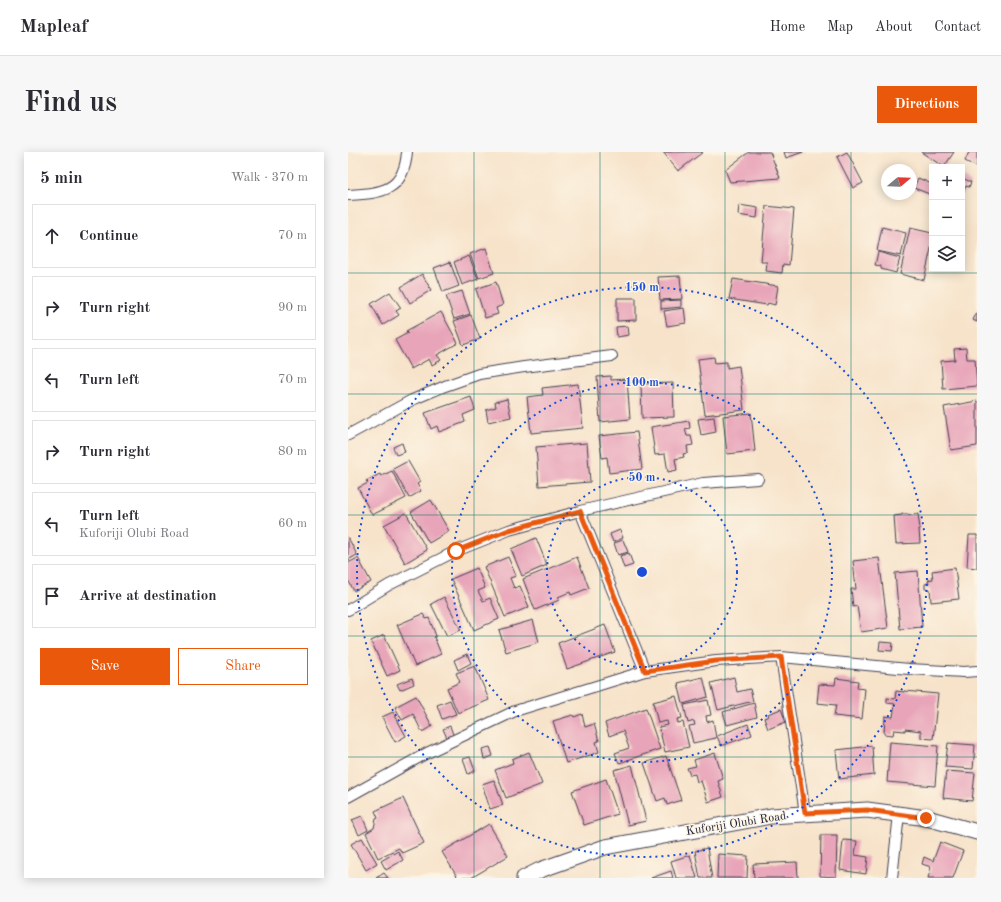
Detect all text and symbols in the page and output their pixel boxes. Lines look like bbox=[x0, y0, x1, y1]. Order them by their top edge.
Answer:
text: Mapleaf bbox=[20, 18, 88, 37]
text: Home bbox=[770, 20, 805, 34]
text: Map bbox=[827, 20, 853, 34]
text: About bbox=[875, 20, 912, 34]
text: Contact bbox=[934, 20, 981, 34]
button: Directions bbox=[877, 86, 977, 123]
text: Find us bbox=[24, 90, 117, 118]
north arrow bbox=[881, 164, 917, 200]
map controls bbox=[929, 164, 965, 272]
button: + bbox=[929, 164, 965, 200]
text: 5 min bbox=[40, 170, 83, 187]
text: Walk · 370 m bbox=[231, 171, 308, 184]
button: − bbox=[929, 200, 965, 236]
icon: ahead bbox=[41, 225, 63, 247]
text: Continue bbox=[79, 229, 138, 244]
text: 70 m bbox=[278, 229, 307, 242]
button: layers bbox=[929, 236, 965, 272]
text: 150 m bbox=[625, 281, 659, 294]
icon: right bbox=[41, 297, 63, 319]
text: Turn right bbox=[79, 301, 150, 316]
text: 90 m bbox=[278, 301, 307, 314]
icon: left bbox=[41, 369, 63, 391]
text: Turn left bbox=[79, 373, 139, 388]
text: 70 m bbox=[278, 373, 307, 386]
text: 100 m bbox=[625, 377, 659, 389]
icon: right bbox=[41, 441, 63, 463]
text: Turn right bbox=[79, 445, 150, 460]
text: 80 m bbox=[278, 445, 307, 458]
text: 50 m bbox=[629, 471, 656, 484]
text: Turn left bbox=[79, 509, 139, 524]
icon: left bbox=[41, 513, 63, 535]
text: 60 m bbox=[278, 517, 307, 530]
text: Kuforiji Olubi Road bbox=[79, 527, 189, 540]
route start bbox=[447, 542, 465, 560]
centre of rings bbox=[635, 565, 649, 579]
icon: arrive bbox=[41, 585, 63, 607]
text: Arrive at destination bbox=[79, 589, 217, 604]
button: Save bbox=[40, 648, 170, 685]
button: Share bbox=[178, 648, 308, 685]
route end bbox=[917, 809, 935, 827]
street label: Kuforiji Olubi Road bbox=[685, 810, 787, 838]

